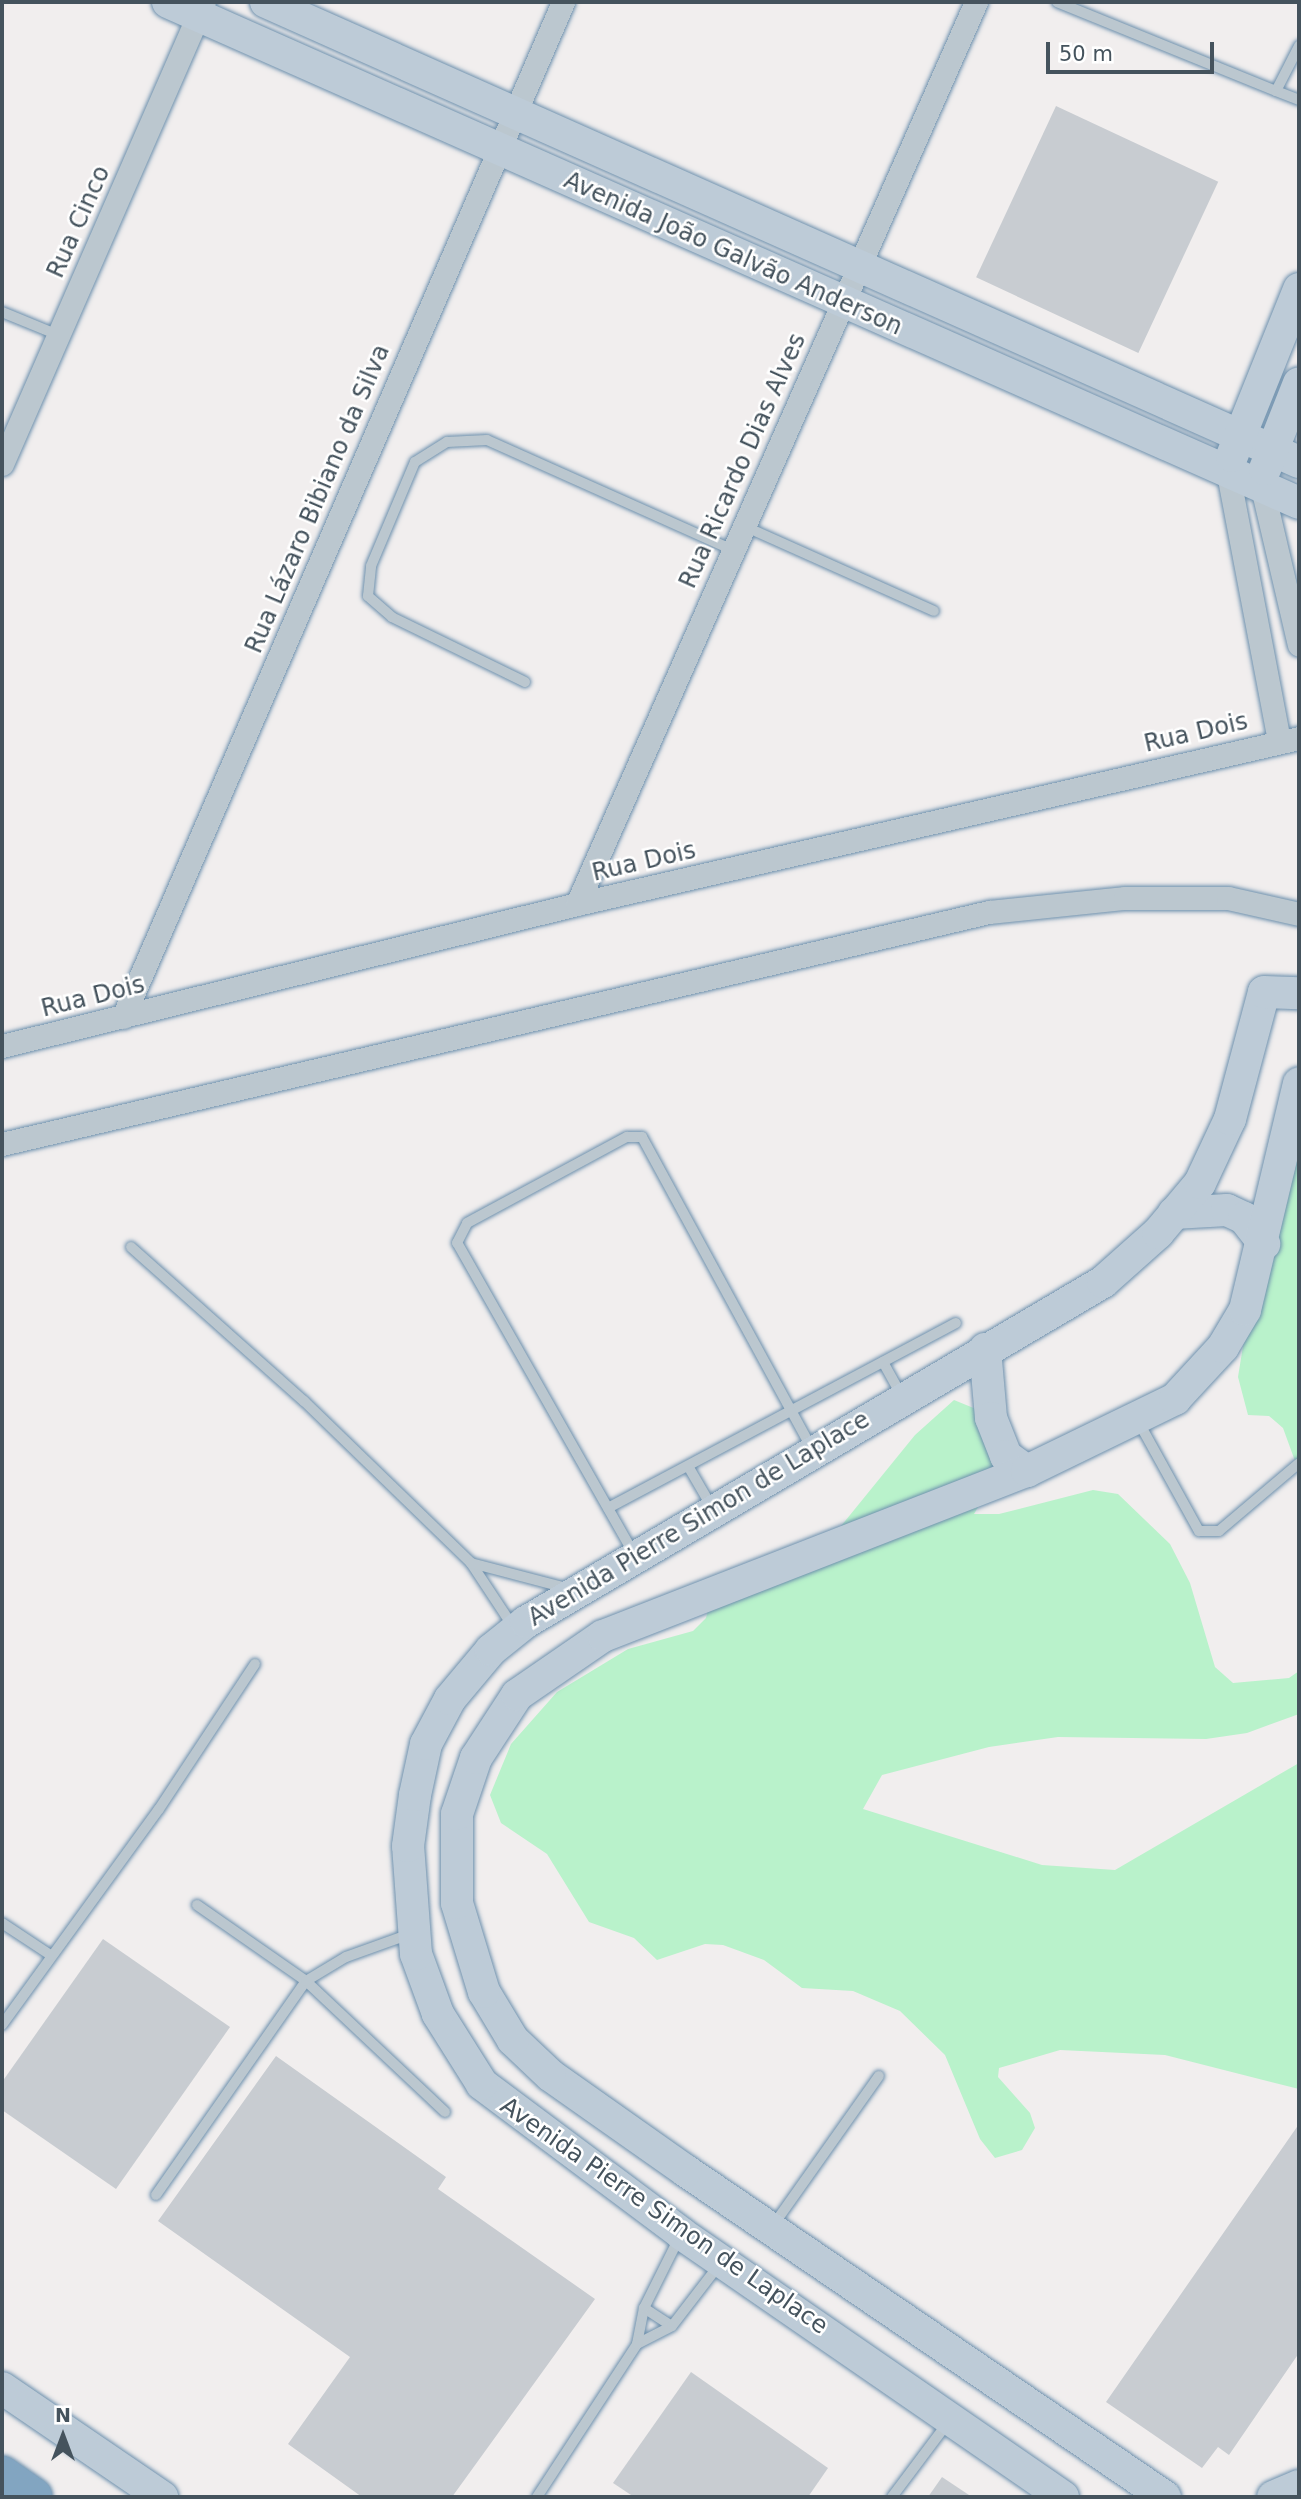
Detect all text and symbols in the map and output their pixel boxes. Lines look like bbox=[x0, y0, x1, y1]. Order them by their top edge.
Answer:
scale bar bbox=[1049, 28, 1217, 72]
text: 50 m bbox=[1059, 42, 1113, 66]
street label: Rua Cinco bbox=[42, 161, 116, 283]
street label: Avenida João Galvão Anderson bbox=[559, 166, 907, 342]
street label: Rua Ricardo Dias Alves bbox=[674, 329, 812, 593]
street label: Rua Lázaro Bibiano da Silva bbox=[240, 340, 396, 658]
street label: Rua Dois bbox=[1141, 707, 1251, 759]
street label: Rua Dois bbox=[589, 836, 699, 888]
street label: Rua Dois bbox=[38, 970, 148, 1024]
street label: Avenida Pierre Simon de Laplace bbox=[523, 1405, 875, 1633]
street label: Avenida Pierre Simon de Laplace bbox=[495, 2091, 833, 2341]
north arrow bbox=[28, 2401, 98, 2471]
text: N bbox=[55, 2404, 71, 2426]

